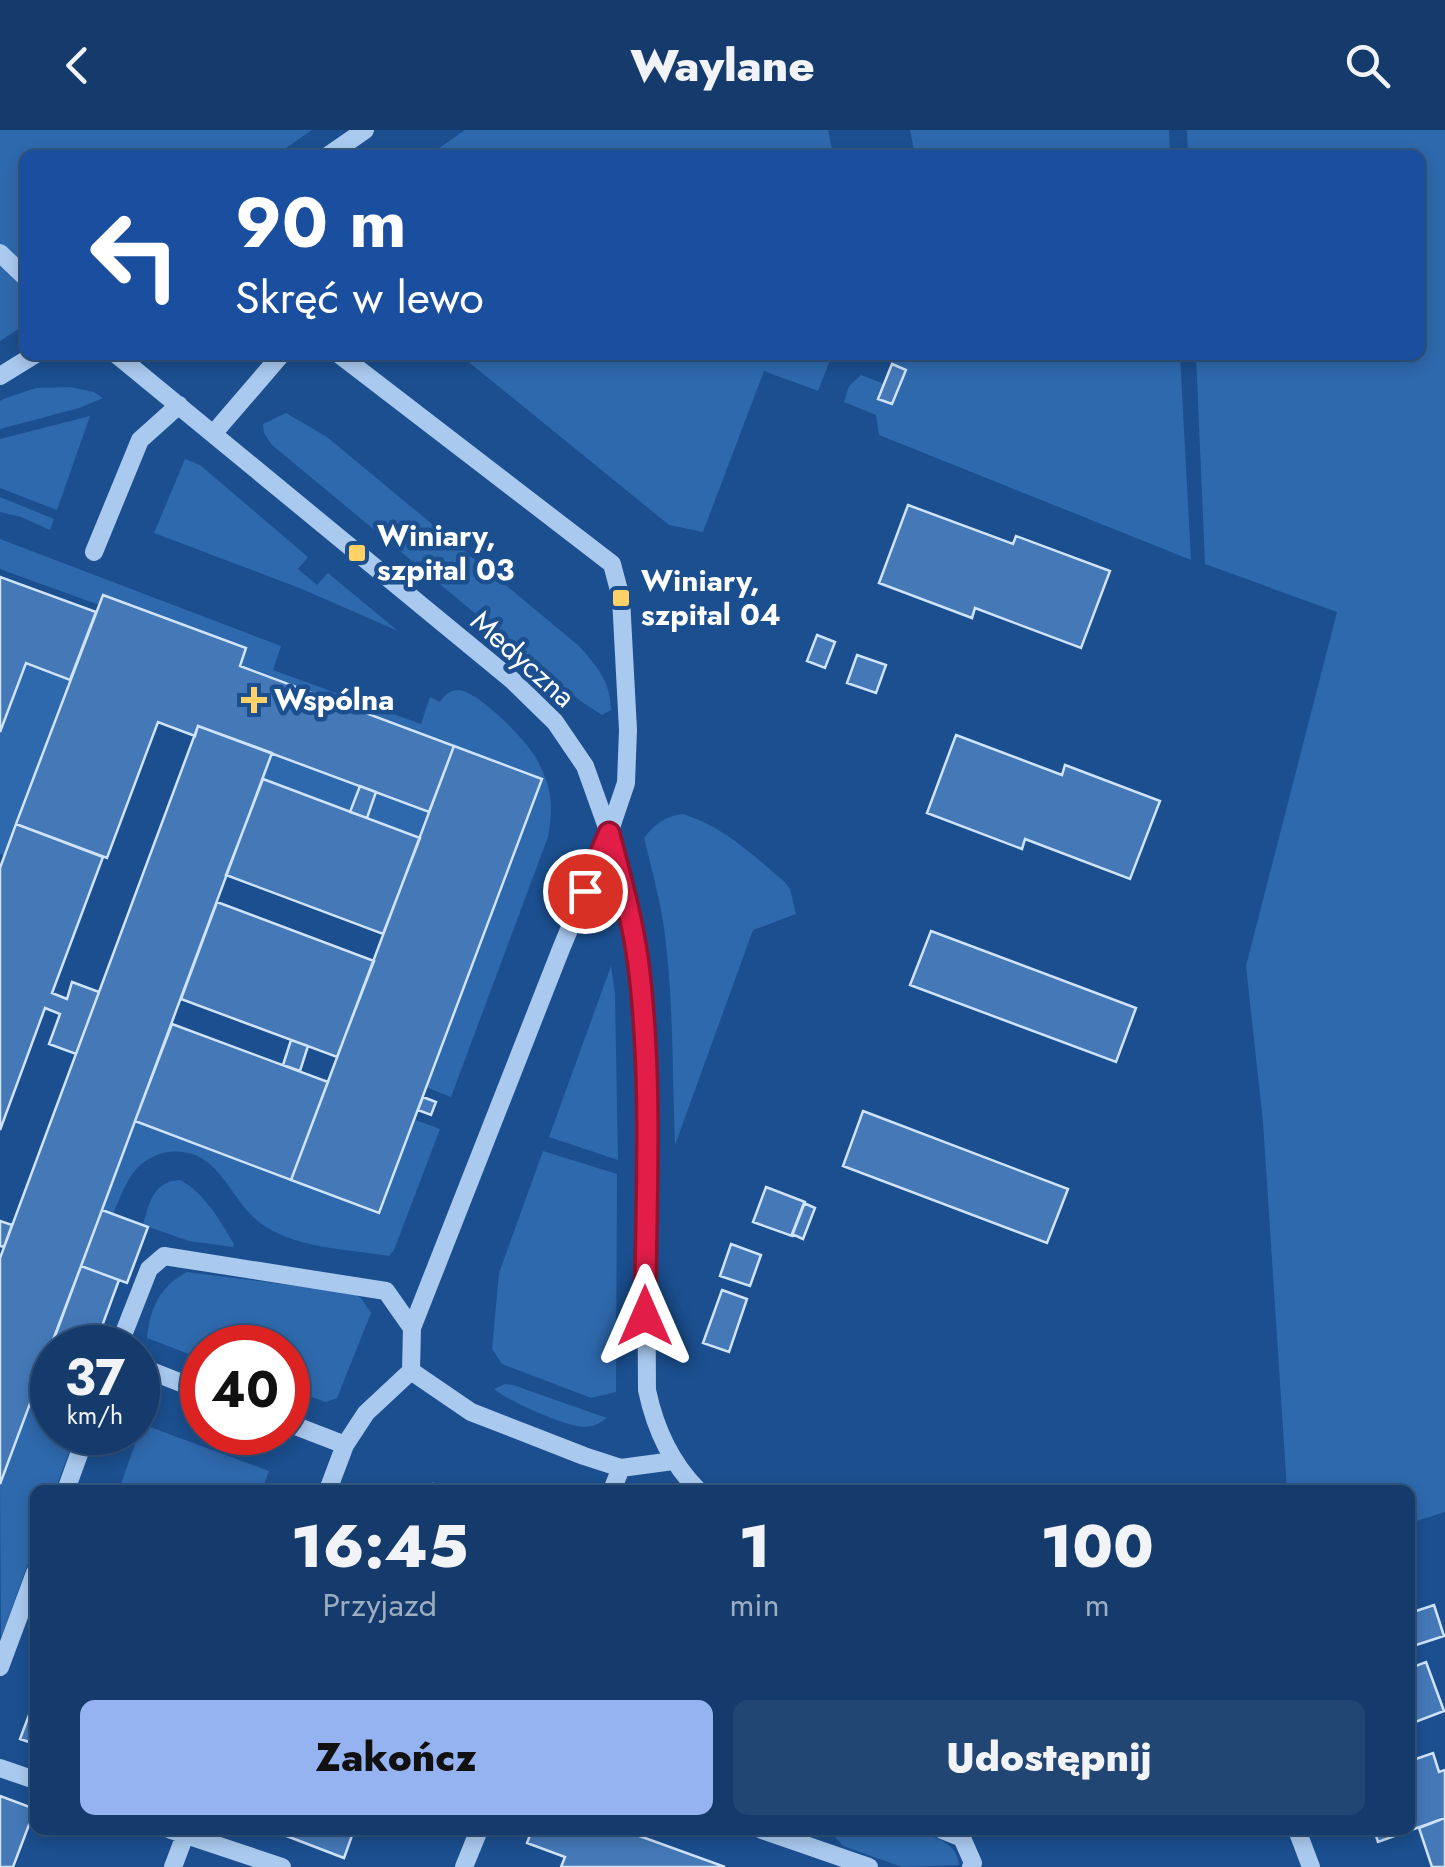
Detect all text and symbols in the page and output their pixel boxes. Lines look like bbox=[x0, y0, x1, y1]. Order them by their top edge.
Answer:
text: Waylane bbox=[630, 33, 815, 98]
icon: back bbox=[50, 38, 105, 93]
icon: search bbox=[1340, 38, 1395, 93]
text: 90 m bbox=[235, 172, 407, 273]
icon: left bbox=[70, 190, 200, 320]
text: Skręć w lewo bbox=[235, 265, 484, 330]
place label: Winiary, szpital 03 bbox=[377, 514, 514, 591]
marker: Winiary, szpital 03 bbox=[346, 542, 368, 564]
place label: Winiary, szpital 04 bbox=[641, 559, 781, 636]
marker: Winiary, szpital 04 bbox=[610, 587, 632, 609]
street label: Medyczna bbox=[461, 600, 585, 717]
place label: Wspólna bbox=[274, 678, 394, 721]
marker: Wspólna bbox=[243, 689, 265, 711]
pin bbox=[543, 849, 628, 934]
icon: arrive bbox=[558, 864, 613, 919]
position arrow bbox=[593, 1264, 697, 1368]
speed limit sign: 40 bbox=[180, 1325, 310, 1455]
text: 37 bbox=[65, 1341, 125, 1414]
text: km/h bbox=[67, 1397, 123, 1433]
text: 16:45 bbox=[291, 1503, 468, 1590]
text: 1 bbox=[739, 1503, 770, 1590]
text: 100 bbox=[1041, 1503, 1154, 1590]
text: Przyjazd bbox=[322, 1582, 437, 1628]
text: min bbox=[729, 1582, 780, 1628]
text: m bbox=[1085, 1582, 1110, 1628]
button: Zakończ bbox=[80, 1700, 713, 1815]
button: Udostępnij bbox=[733, 1700, 1365, 1815]

